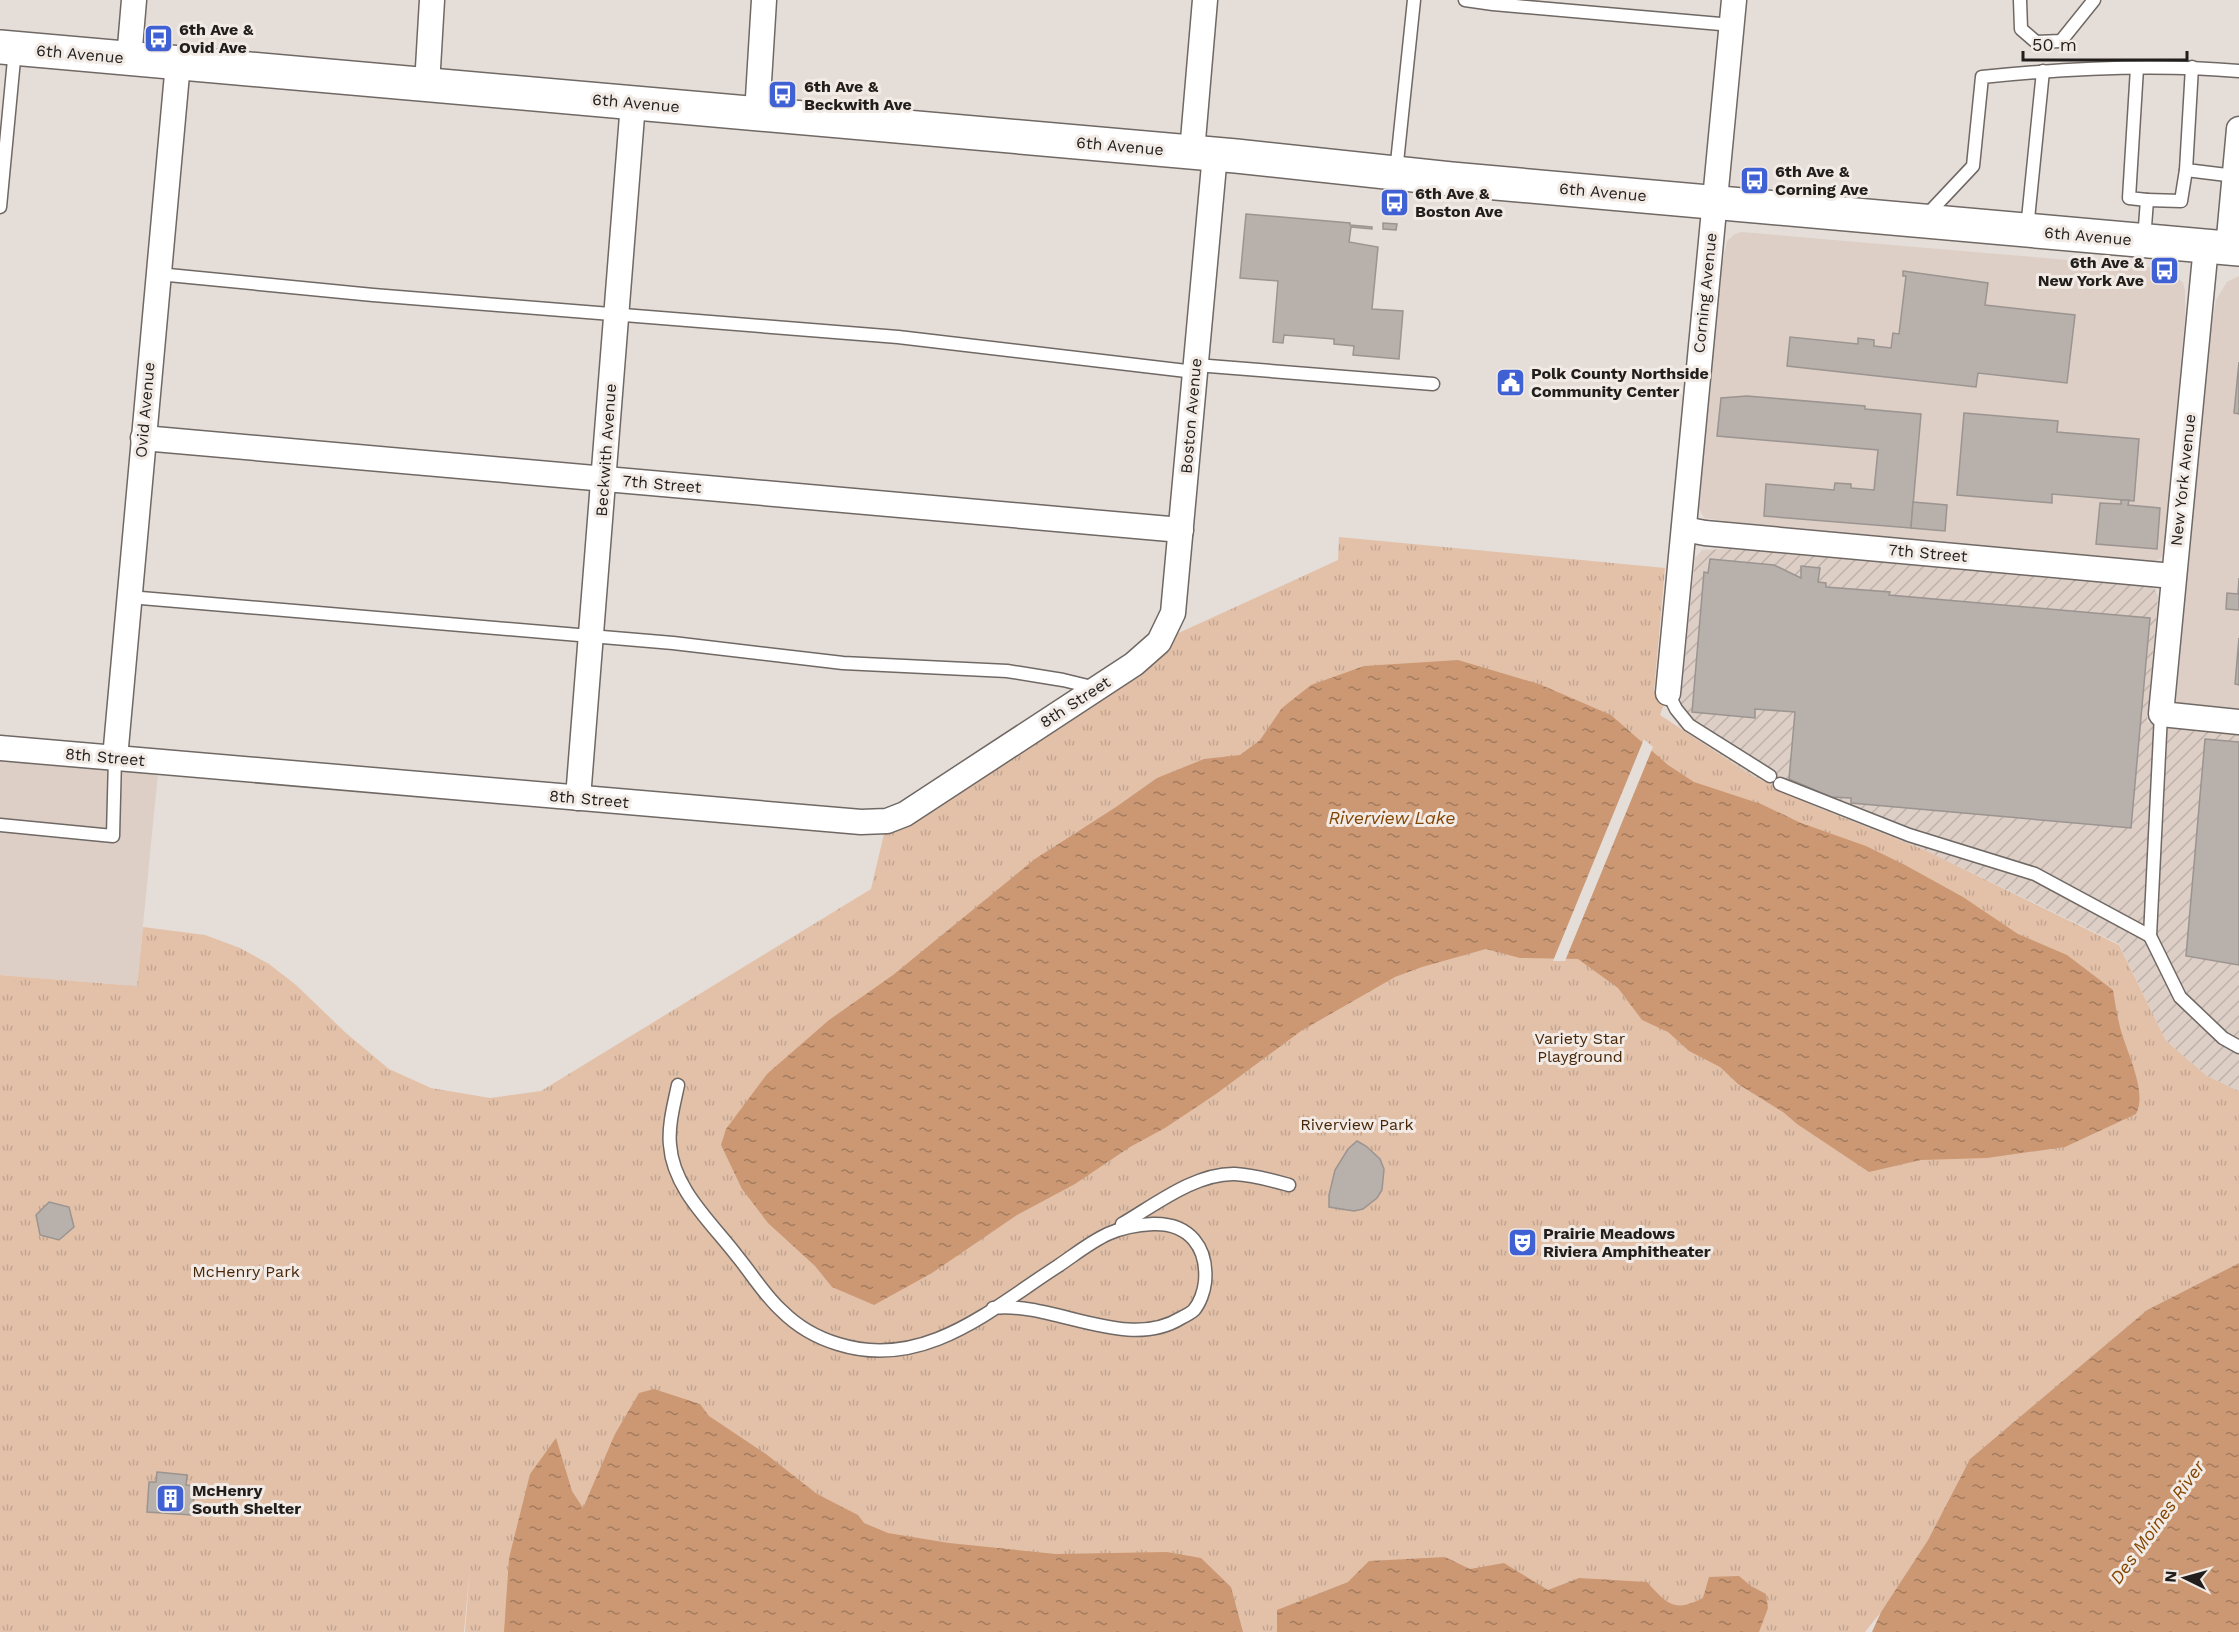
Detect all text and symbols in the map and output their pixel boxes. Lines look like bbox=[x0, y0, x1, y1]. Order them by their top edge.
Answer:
place label: 6th Ave & Ovid Ave bbox=[179, 20, 254, 57]
bus stop icon: 6th Ave & Ovid Ave bbox=[142, 22, 174, 54]
scale bar bbox=[2023, 24, 2186, 62]
text: 50 m bbox=[2032, 34, 2077, 55]
street label: 6th Avenue bbox=[35, 41, 125, 67]
place label: 6th Ave & Beckwith Ave bbox=[804, 77, 912, 114]
bus stop icon: 6th Ave & Beckwith Ave bbox=[767, 79, 799, 111]
street label: 6th Avenue bbox=[591, 90, 681, 116]
street label: 6th Avenue bbox=[1075, 133, 1165, 159]
place label: 6th Ave & Corning Ave bbox=[1775, 162, 1868, 199]
bus stop icon: 6th Ave & Corning Ave bbox=[1738, 164, 1770, 196]
street label: 6th Avenue bbox=[1558, 179, 1648, 205]
place label: 6th Ave & Boston Ave bbox=[1415, 184, 1503, 221]
bus stop icon: 6th Ave & Boston Ave bbox=[1378, 186, 1410, 218]
street label: 6th Avenue bbox=[2043, 223, 2133, 249]
street label: Corning Avenue bbox=[1689, 232, 1721, 354]
place label: 6th Ave & New York Ave bbox=[2038, 253, 2145, 290]
bus stop icon: 6th Ave & New York Ave bbox=[2149, 255, 2181, 287]
street label: Boston Avenue bbox=[1176, 357, 1206, 475]
street label: Ovid Avenue bbox=[131, 361, 159, 459]
place label: Polk County Northside Community Center bbox=[1531, 364, 1709, 401]
public building icon: Polk County Northside Community Center bbox=[1494, 366, 1526, 398]
street label: Beckwith Avenue bbox=[592, 383, 620, 517]
street label: New York Avenue bbox=[2167, 413, 2199, 547]
street label: 7th Street bbox=[622, 471, 703, 497]
street label: 7th Street bbox=[1888, 540, 1969, 566]
street label: 8th Street bbox=[1036, 672, 1114, 732]
street label: 8th Street bbox=[64, 744, 146, 770]
street label: 8th Street bbox=[548, 786, 630, 812]
water label: Riverview Lake bbox=[1328, 807, 1456, 828]
park label: Variety Star Playground bbox=[1535, 1029, 1626, 1066]
park label: Riverview Park bbox=[1300, 1115, 1414, 1134]
place label: Prairie Meadows Riviera Amphitheater bbox=[1543, 1224, 1711, 1261]
theatre icon: Prairie Meadows Riviera Amphitheater bbox=[1506, 1226, 1538, 1258]
park label: McHenry Park bbox=[192, 1262, 300, 1281]
water label: Des Moines River bbox=[2105, 1455, 2209, 1588]
place label: McHenry South Shelter bbox=[192, 1481, 301, 1518]
building icon: McHenry South Shelter bbox=[155, 1483, 187, 1515]
north arrow bbox=[2155, 1548, 2215, 1608]
text: N bbox=[2161, 1570, 2181, 1583]

